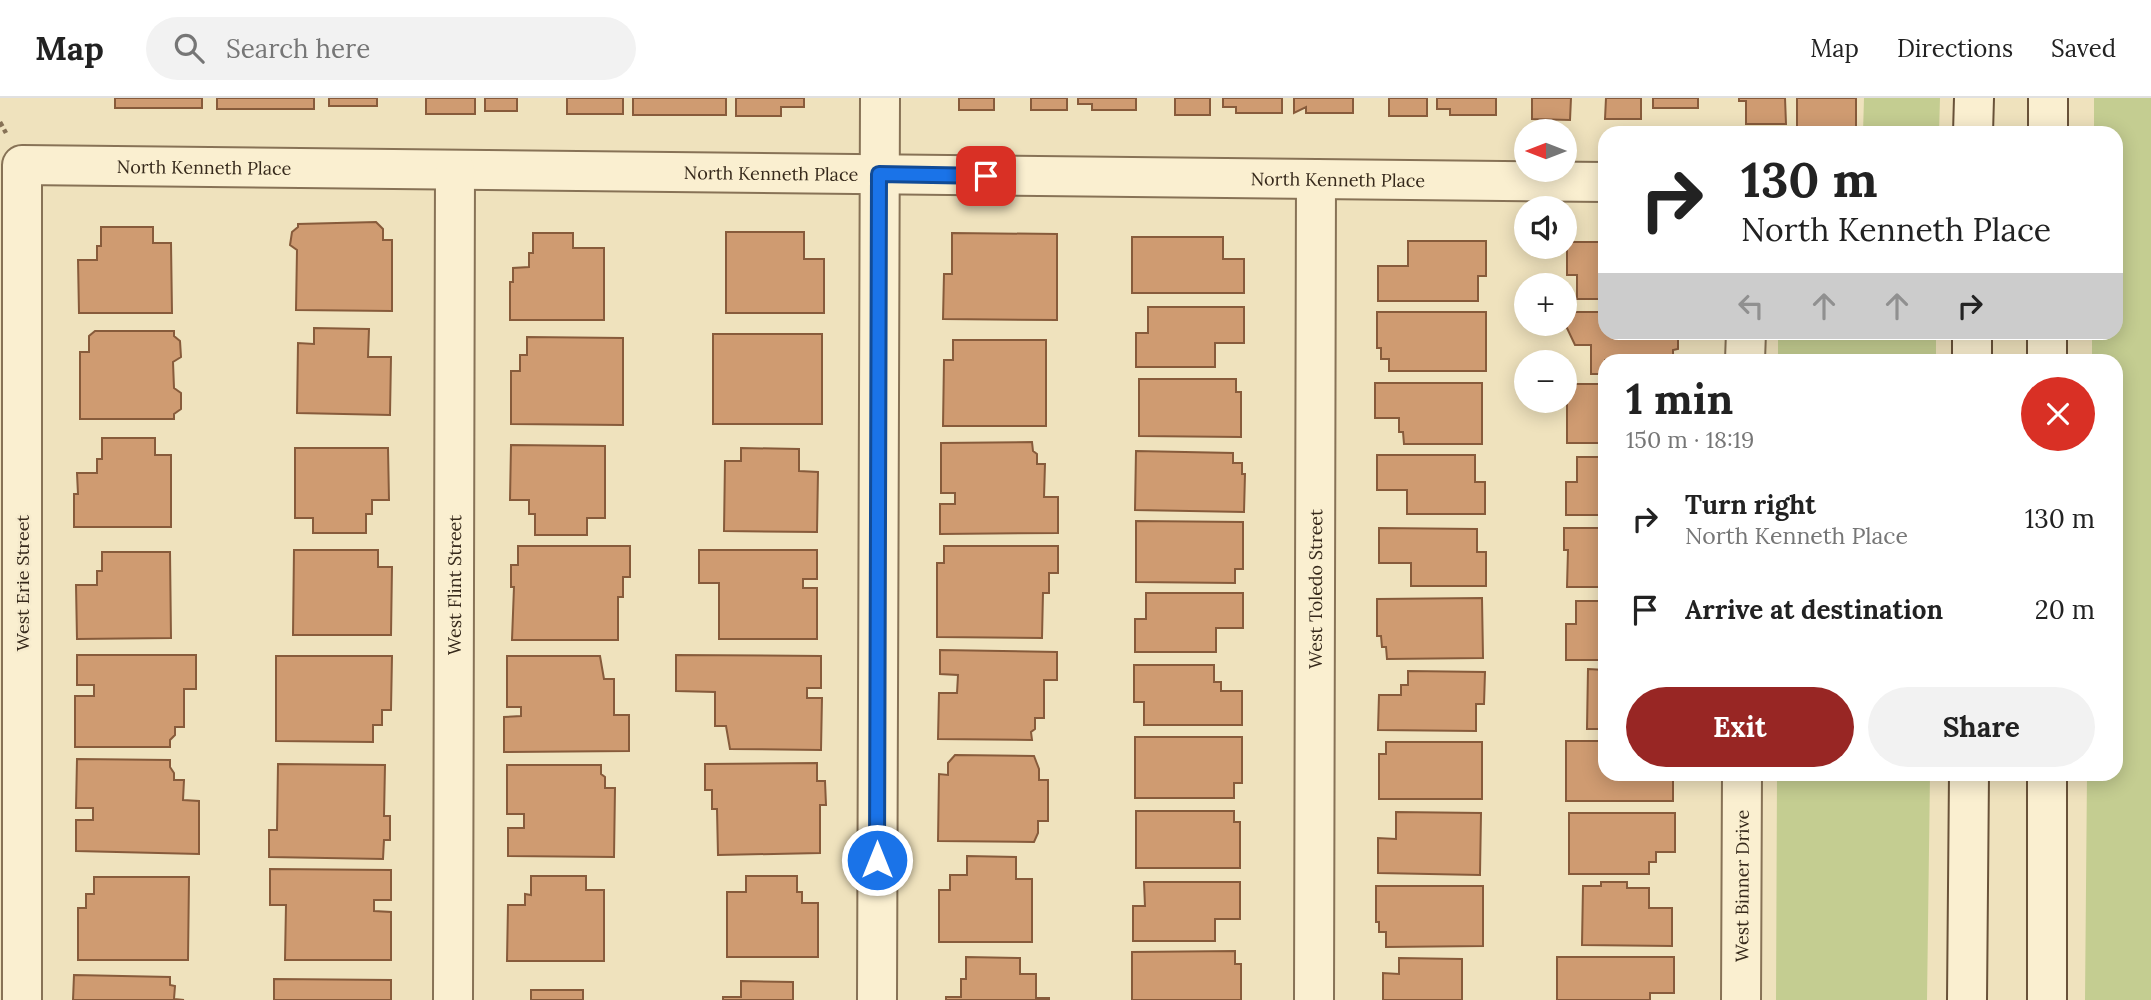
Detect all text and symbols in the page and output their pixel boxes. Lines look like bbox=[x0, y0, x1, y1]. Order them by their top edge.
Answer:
search box bbox=[146, 17, 636, 80]
text: Map bbox=[35, 27, 104, 69]
icon: search bbox=[170, 29, 208, 67]
text: Search here bbox=[226, 32, 370, 65]
text: Map bbox=[1810, 33, 1859, 64]
text: Directions bbox=[1897, 33, 2013, 64]
text: Saved bbox=[2051, 33, 2116, 64]
north arrow bbox=[1514, 119, 1577, 182]
map controls bbox=[1514, 119, 1577, 413]
pin bbox=[956, 146, 1016, 206]
text: 130 m bbox=[1741, 148, 1877, 210]
icon: right bbox=[1626, 154, 1717, 245]
street label: North Kenneth Place bbox=[117, 155, 292, 179]
icon: arrive bbox=[967, 157, 1005, 195]
street label: North Kenneth Place bbox=[684, 161, 859, 185]
street label: North Kenneth Place bbox=[1251, 167, 1426, 192]
button: sound bbox=[1514, 196, 1577, 259]
text: North Kenneth Place bbox=[1741, 209, 2051, 250]
button: + bbox=[1514, 273, 1577, 336]
icon: left bbox=[1732, 287, 1770, 325]
icon: ahead bbox=[1805, 287, 1843, 325]
icon: ahead bbox=[1878, 287, 1916, 325]
icon: right bbox=[1951, 287, 1989, 325]
button: − bbox=[1514, 350, 1577, 413]
text: 1 min bbox=[1626, 372, 1733, 426]
button: close bbox=[2021, 377, 2095, 451]
text: 150 m · 18:19 bbox=[1626, 425, 1754, 454]
text: Turn right bbox=[1685, 488, 1816, 521]
icon: right bbox=[1626, 500, 1664, 538]
text: 130 m bbox=[2025, 502, 2095, 535]
street label: West Toledo Street bbox=[1303, 509, 1327, 669]
street label: West Erie Street bbox=[11, 515, 34, 651]
street label: West Flint Street bbox=[442, 515, 466, 655]
text: North Kenneth Place bbox=[1685, 521, 1908, 550]
icon: arrive bbox=[1626, 591, 1664, 629]
text: Arrive at destination bbox=[1685, 593, 1943, 626]
text: 20 m bbox=[2035, 593, 2095, 626]
button: Exit bbox=[1626, 687, 1854, 767]
button: Share bbox=[1868, 687, 2095, 767]
street label: West Binner Drive bbox=[1730, 810, 1753, 962]
position arrow bbox=[840, 823, 914, 897]

